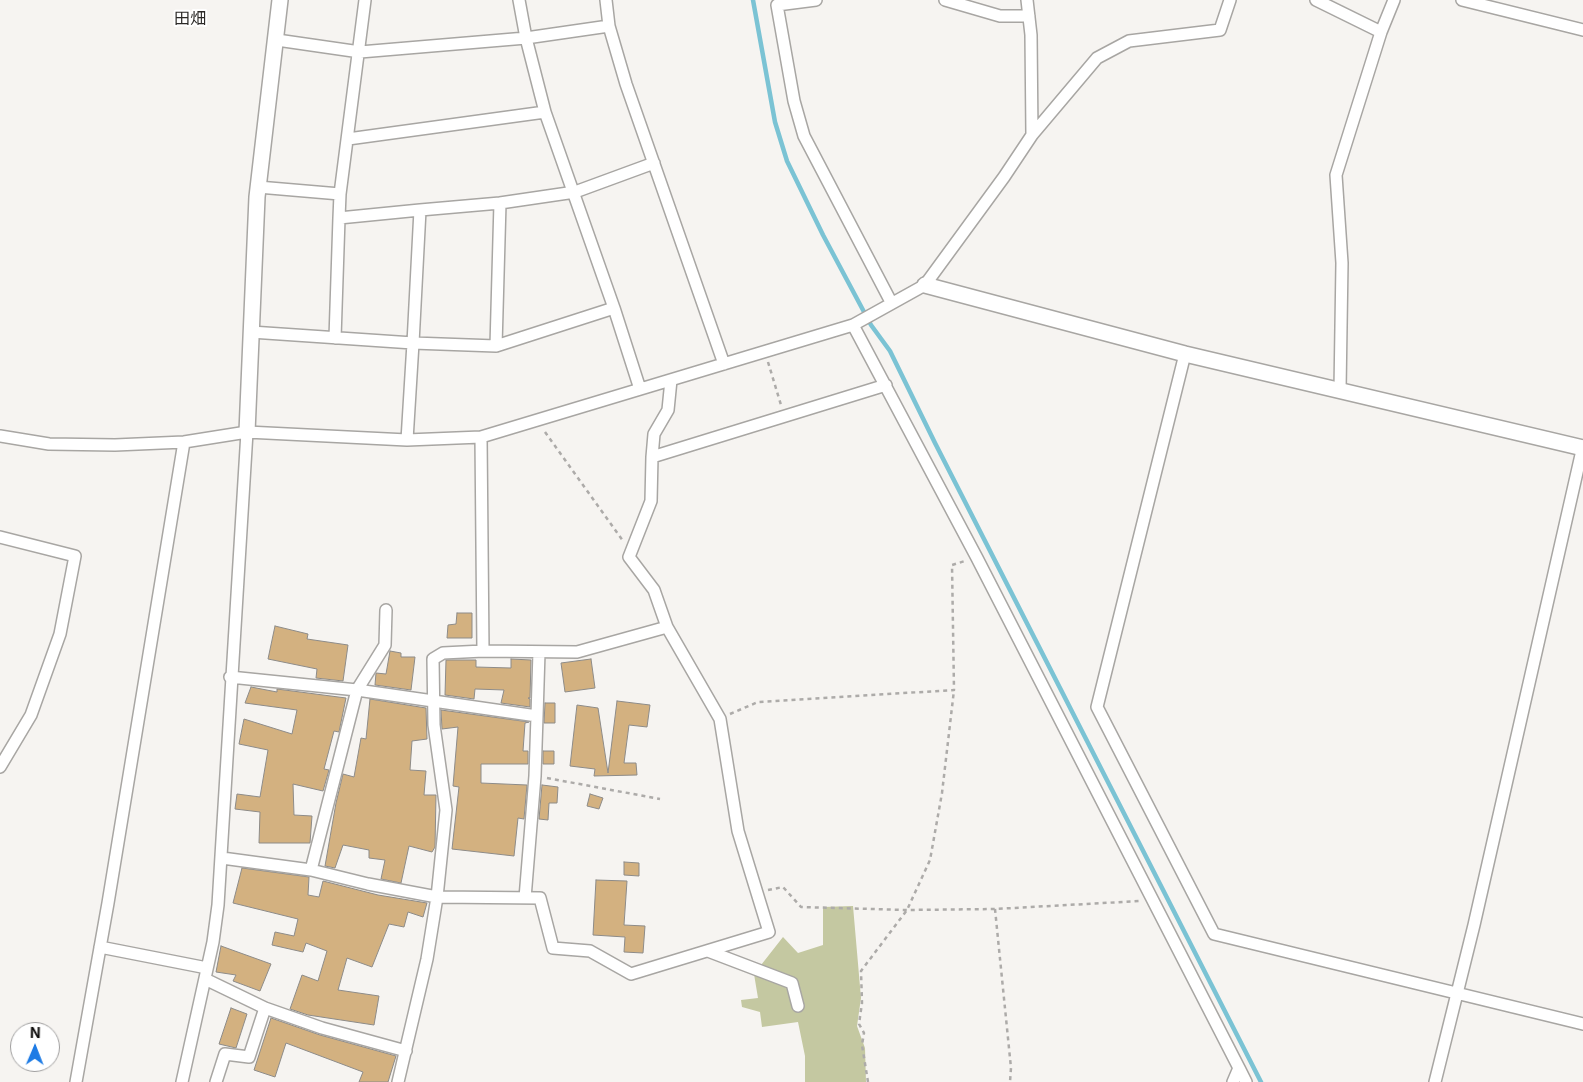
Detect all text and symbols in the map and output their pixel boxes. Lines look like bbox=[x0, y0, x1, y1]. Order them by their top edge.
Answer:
district label: 田畑 bbox=[174, 9, 206, 29]
north arrow bbox=[10, 1022, 60, 1072]
text: N bbox=[30, 1024, 41, 1041]

